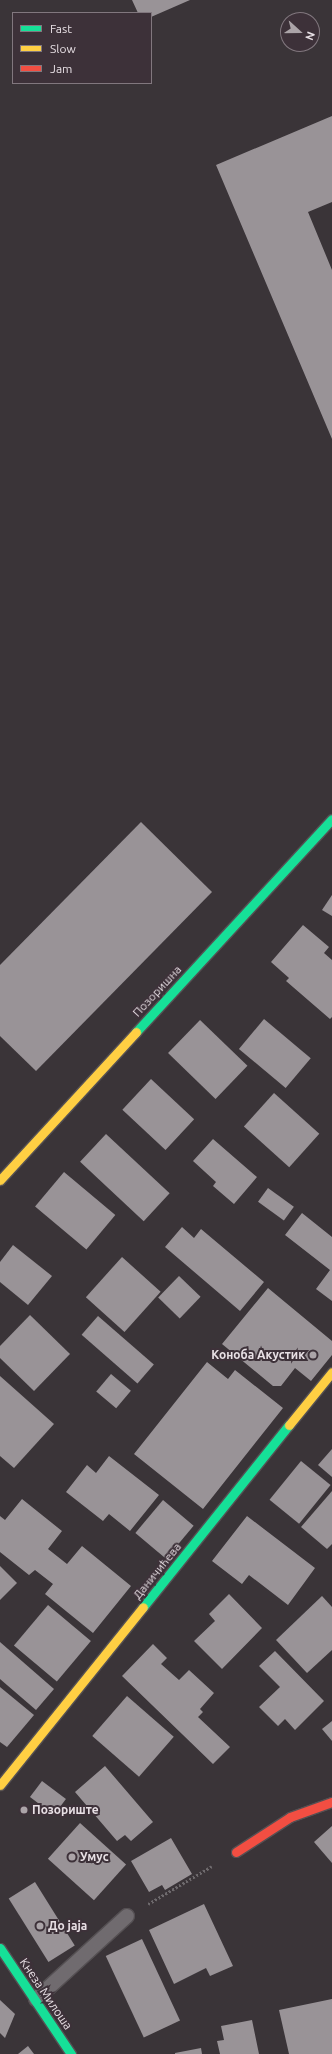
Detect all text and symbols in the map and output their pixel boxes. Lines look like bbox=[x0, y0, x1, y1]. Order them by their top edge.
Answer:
legend bbox=[12, 12, 152, 84]
north arrow bbox=[280, 12, 320, 52]
text: Fast bbox=[50, 22, 72, 35]
text: N bbox=[303, 30, 317, 42]
text: Slow bbox=[50, 42, 76, 55]
text: Jam bbox=[50, 62, 72, 75]
street label: Позоришна bbox=[130, 962, 184, 1020]
place label: Коноба Акустик bbox=[211, 1348, 305, 1362]
marker: Коноба Акустик bbox=[308, 1350, 318, 1360]
street label: Даничићева bbox=[130, 1540, 184, 1602]
place label: Позориште bbox=[32, 1803, 99, 1817]
marker: Позориште bbox=[19, 1805, 29, 1815]
place label: Умус bbox=[80, 1850, 109, 1864]
marker: Умус bbox=[67, 1852, 77, 1862]
place label: До јаја bbox=[48, 1919, 87, 1933]
marker: До јаја bbox=[35, 1921, 45, 1931]
street label: Кнеза Милоша bbox=[17, 1956, 75, 2032]

